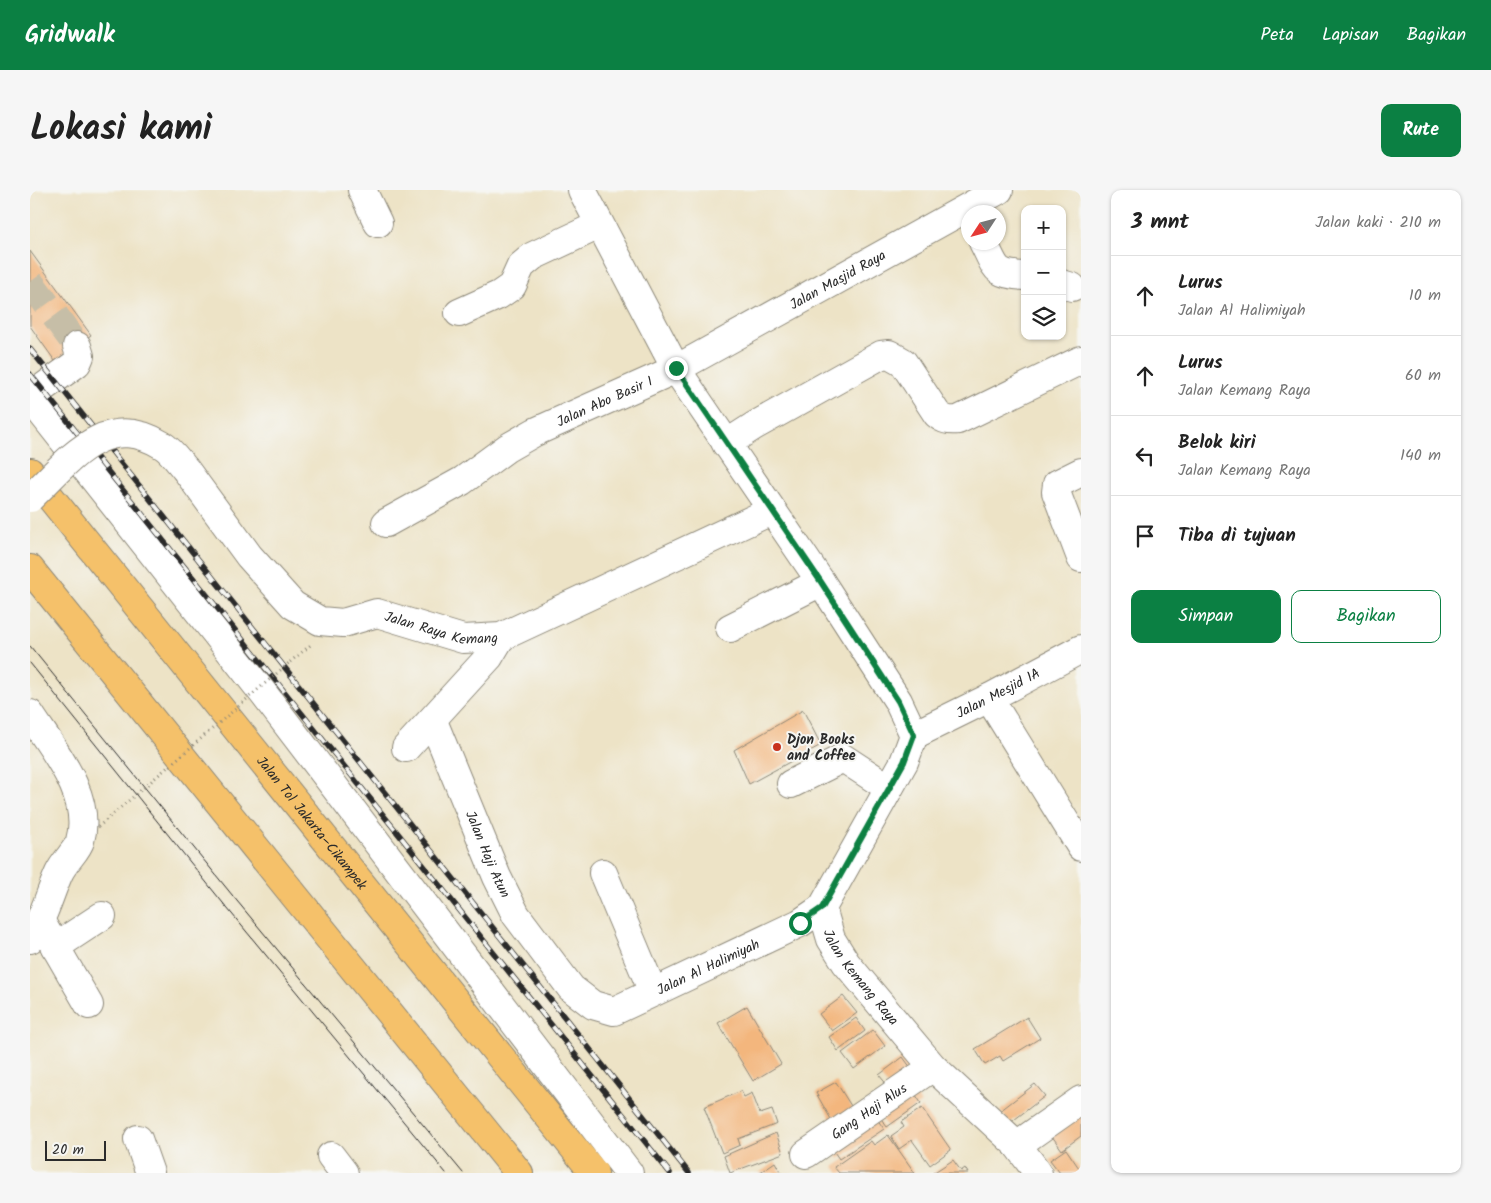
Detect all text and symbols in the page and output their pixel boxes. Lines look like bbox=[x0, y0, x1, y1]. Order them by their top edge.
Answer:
text: Gridwalk bbox=[25, 16, 115, 55]
text: Peta bbox=[1261, 21, 1294, 50]
text: Lapisan bbox=[1322, 21, 1379, 50]
text: Bagikan bbox=[1407, 21, 1466, 50]
text: Lokasi kami bbox=[30, 102, 212, 158]
button: Rute bbox=[1381, 104, 1461, 157]
north arrow bbox=[961, 205, 1006, 250]
map controls bbox=[1021, 205, 1066, 340]
button: + bbox=[1021, 205, 1066, 250]
text: 3 mnt bbox=[1131, 206, 1189, 239]
text: Jalan kaki · 210 m bbox=[1315, 210, 1441, 235]
street label: Jalan Masjid Raya bbox=[786, 245, 890, 316]
button: − bbox=[1021, 250, 1066, 295]
text: Lurus bbox=[1178, 268, 1223, 298]
icon: ahead bbox=[1131, 282, 1159, 310]
text: 10 m bbox=[1409, 283, 1441, 308]
button: layers bbox=[1021, 295, 1066, 340]
text: Jalan Al Halimiyah bbox=[1178, 298, 1306, 323]
text: Lurus bbox=[1178, 348, 1223, 378]
route end bbox=[665, 357, 688, 380]
icon: ahead bbox=[1131, 362, 1159, 390]
text: 60 m bbox=[1405, 363, 1441, 388]
street label: Jalan Abo Basir I bbox=[553, 371, 657, 433]
text: Jalan Kemang Raya bbox=[1178, 378, 1311, 403]
text: Belok kiri bbox=[1178, 428, 1256, 458]
icon: left bbox=[1131, 442, 1159, 470]
text: 140 m bbox=[1400, 443, 1441, 468]
text: Jalan Kemang Raya bbox=[1178, 458, 1311, 483]
text: Tiba di tujuan bbox=[1178, 521, 1296, 551]
icon: arrive bbox=[1131, 522, 1159, 550]
button: Simpan bbox=[1131, 590, 1281, 643]
button: Bagikan bbox=[1291, 590, 1441, 643]
street label: Jalan Raya Kemang bbox=[382, 606, 498, 652]
street label: Jalan Mesjid 1A bbox=[953, 663, 1044, 725]
place label: Djon Books and Coffee bbox=[787, 729, 856, 767]
marker: Djon Books and Coffee bbox=[771, 741, 783, 753]
street label: Jalan Tol Jakarta–Cikampek bbox=[251, 752, 372, 895]
street label: Jalan Haji Atun bbox=[459, 807, 516, 902]
route start bbox=[789, 912, 812, 935]
street label: Jalan Kemang Raya bbox=[817, 927, 904, 1031]
street label: Jalan Al Halimiyah bbox=[653, 934, 764, 1001]
street label: Gang Haji Alus bbox=[827, 1078, 912, 1146]
scale bar bbox=[45, 1138, 106, 1161]
text: 20 m bbox=[52, 1139, 84, 1161]

